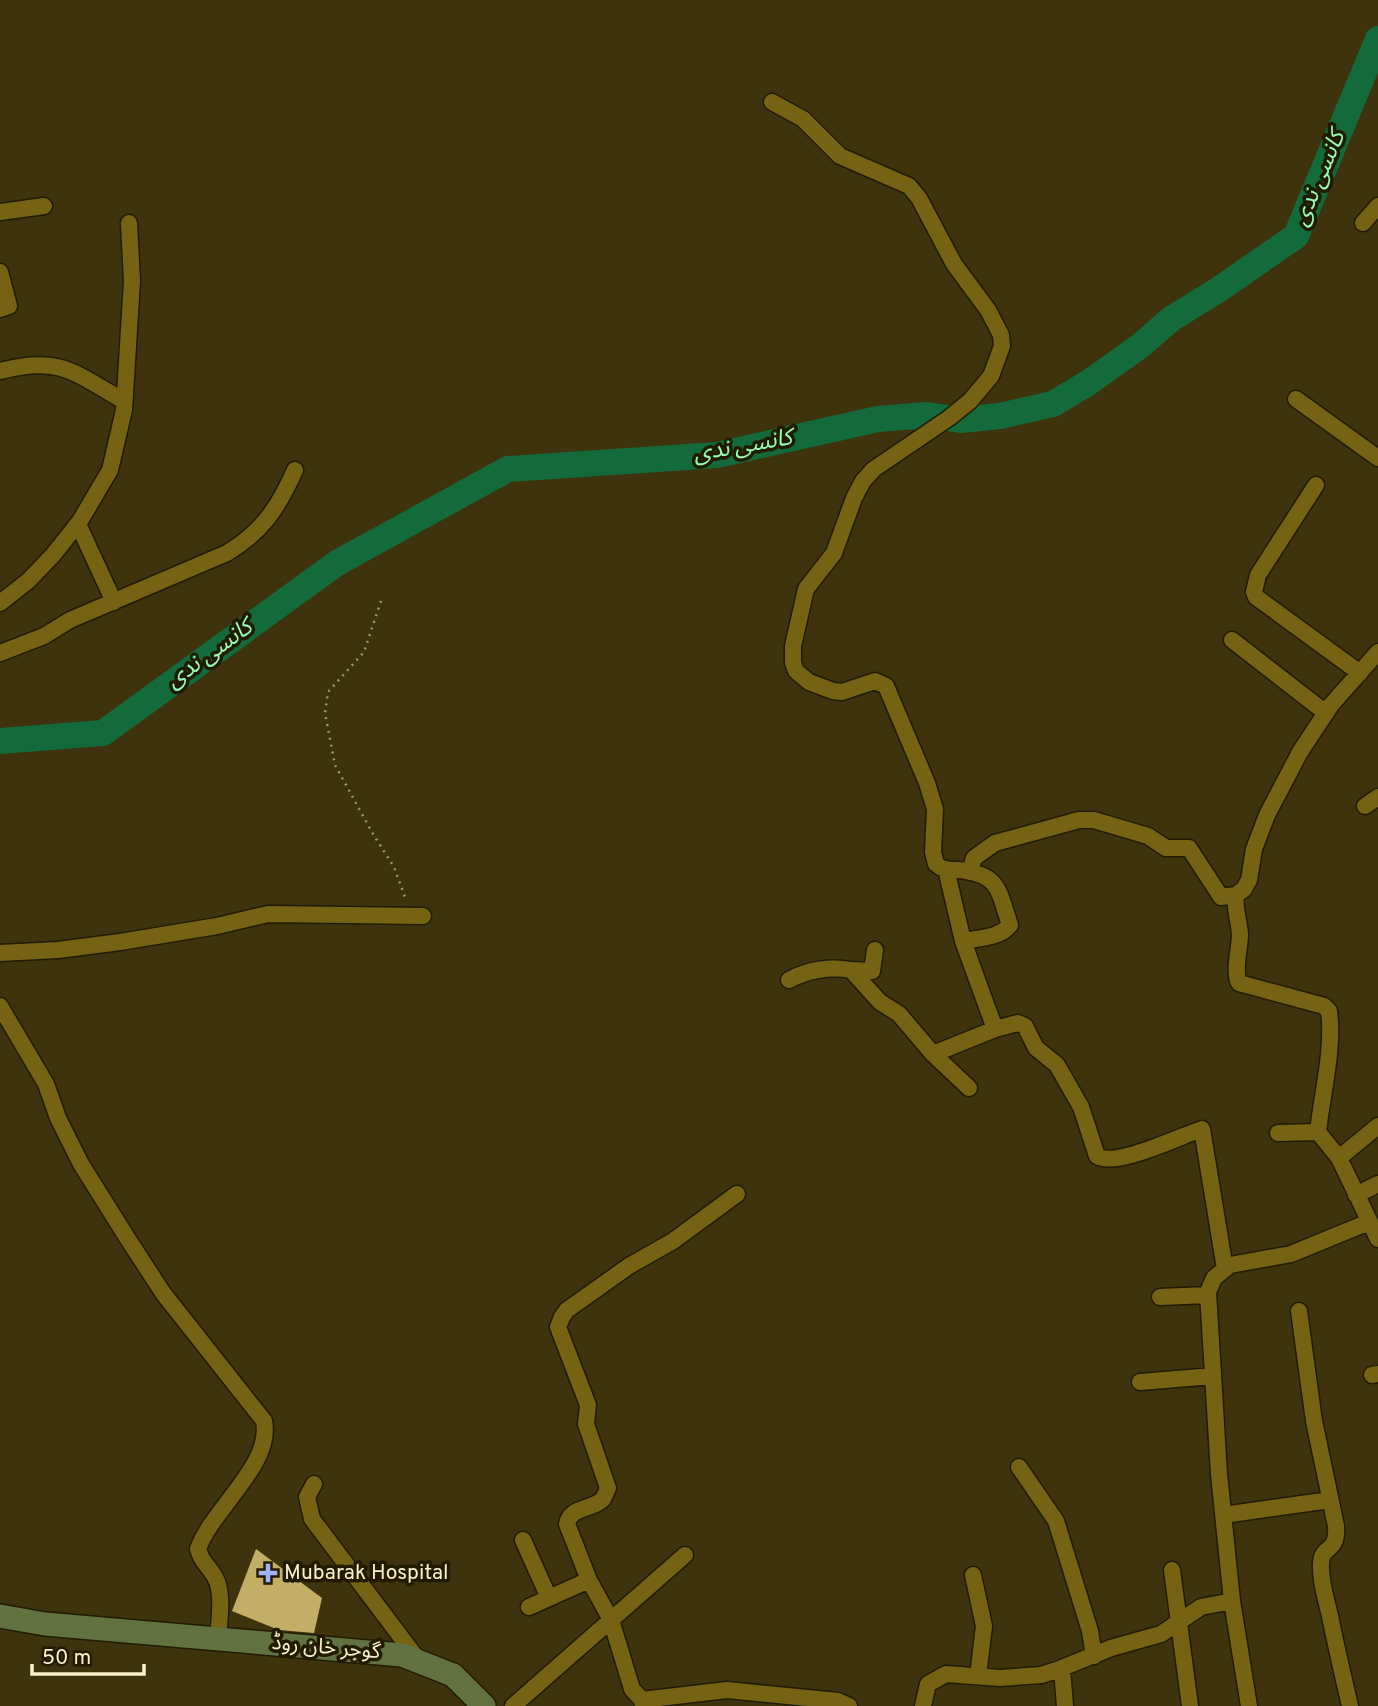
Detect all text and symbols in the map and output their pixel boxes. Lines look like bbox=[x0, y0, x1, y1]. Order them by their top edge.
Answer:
water label: کانسی ندی bbox=[1287, 123, 1355, 231]
water label: کانسی ندی bbox=[691, 423, 799, 470]
water label: کانسی ندی bbox=[161, 611, 263, 696]
place label: Mubarak Hospital bbox=[284, 1560, 449, 1587]
marker: Mubarak Hospital bbox=[258, 1563, 278, 1583]
street label: گوجر خان روڈ bbox=[270, 1630, 382, 1666]
scale bar bbox=[32, 1632, 144, 1676]
text: 50 m bbox=[42, 1645, 91, 1672]

